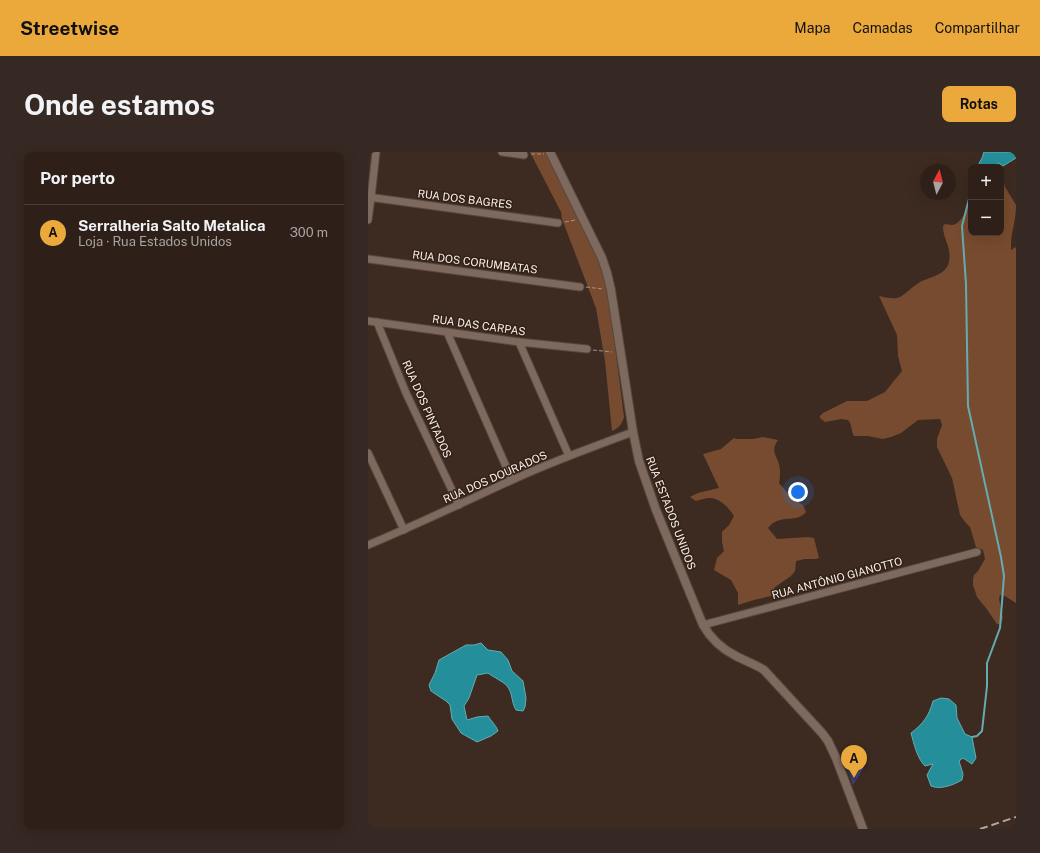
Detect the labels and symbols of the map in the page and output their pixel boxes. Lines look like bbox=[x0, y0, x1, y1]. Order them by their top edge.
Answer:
north arrow bbox=[920, 164, 956, 200]
street label: RUA DOS BAGRES bbox=[417, 187, 513, 211]
street label: RUA DOS CORUMBATAS bbox=[412, 248, 538, 276]
street label: RUA DAS CARPAS bbox=[432, 313, 526, 337]
street label: RUA DOS PINTADOS bbox=[400, 358, 454, 460]
street label: RUA DOS DOURADOS bbox=[441, 449, 549, 505]
street label: RUA ESTADOS UNIDOS bbox=[644, 455, 698, 571]
your location bbox=[788, 482, 808, 502]
street label: RUA ANTÔNIO GIANOTTO bbox=[770, 554, 904, 601]
pin: A bbox=[841, 745, 867, 778]

